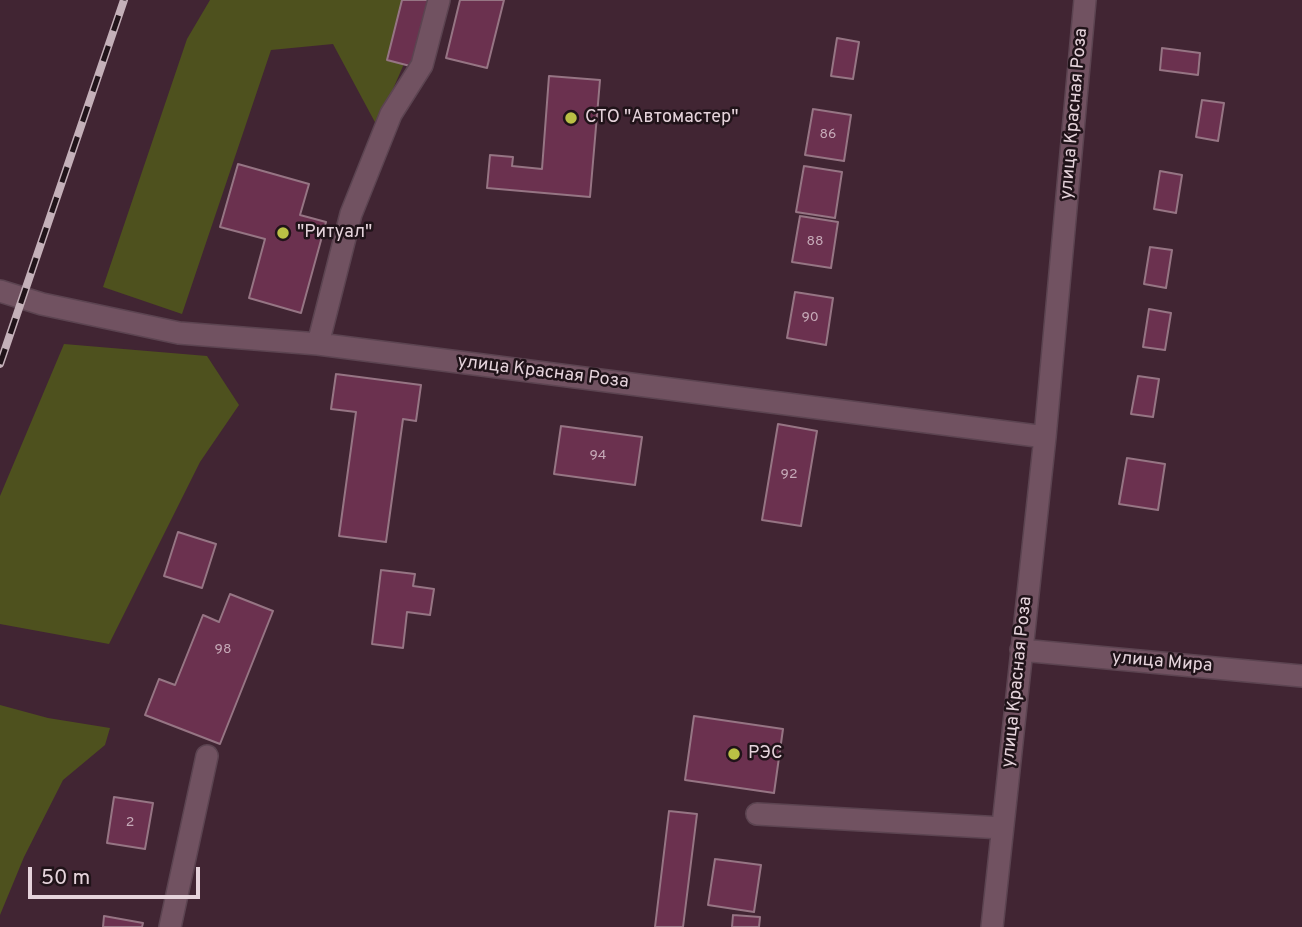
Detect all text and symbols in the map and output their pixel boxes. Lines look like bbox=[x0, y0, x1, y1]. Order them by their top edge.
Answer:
street label: улица Красная Роза bbox=[1057, 27, 1093, 201]
place label: СТО "Автомастер" bbox=[585, 107, 738, 129]
marker: СТО "Автомастер" bbox=[563, 110, 579, 126]
house number: 86 bbox=[820, 127, 836, 143]
place label: "Ритуал" bbox=[297, 222, 372, 244]
marker: "Ритуал" bbox=[275, 225, 291, 241]
house number: 88 bbox=[806, 234, 824, 250]
house number: 90 bbox=[801, 310, 819, 326]
street label: улица Красная Роза bbox=[456, 352, 630, 394]
house number: 94 bbox=[589, 448, 607, 464]
house number: 92 bbox=[781, 467, 797, 483]
street label: улица Красная Роза bbox=[998, 595, 1038, 769]
house number: 98 bbox=[215, 642, 231, 658]
street label: улица Мира bbox=[1111, 648, 1213, 678]
place label: РЭС bbox=[748, 743, 783, 765]
marker: РЭС bbox=[726, 746, 742, 762]
house number: 2 bbox=[126, 815, 134, 831]
scale bar bbox=[32, 853, 203, 897]
text: 50 m bbox=[41, 865, 90, 892]

